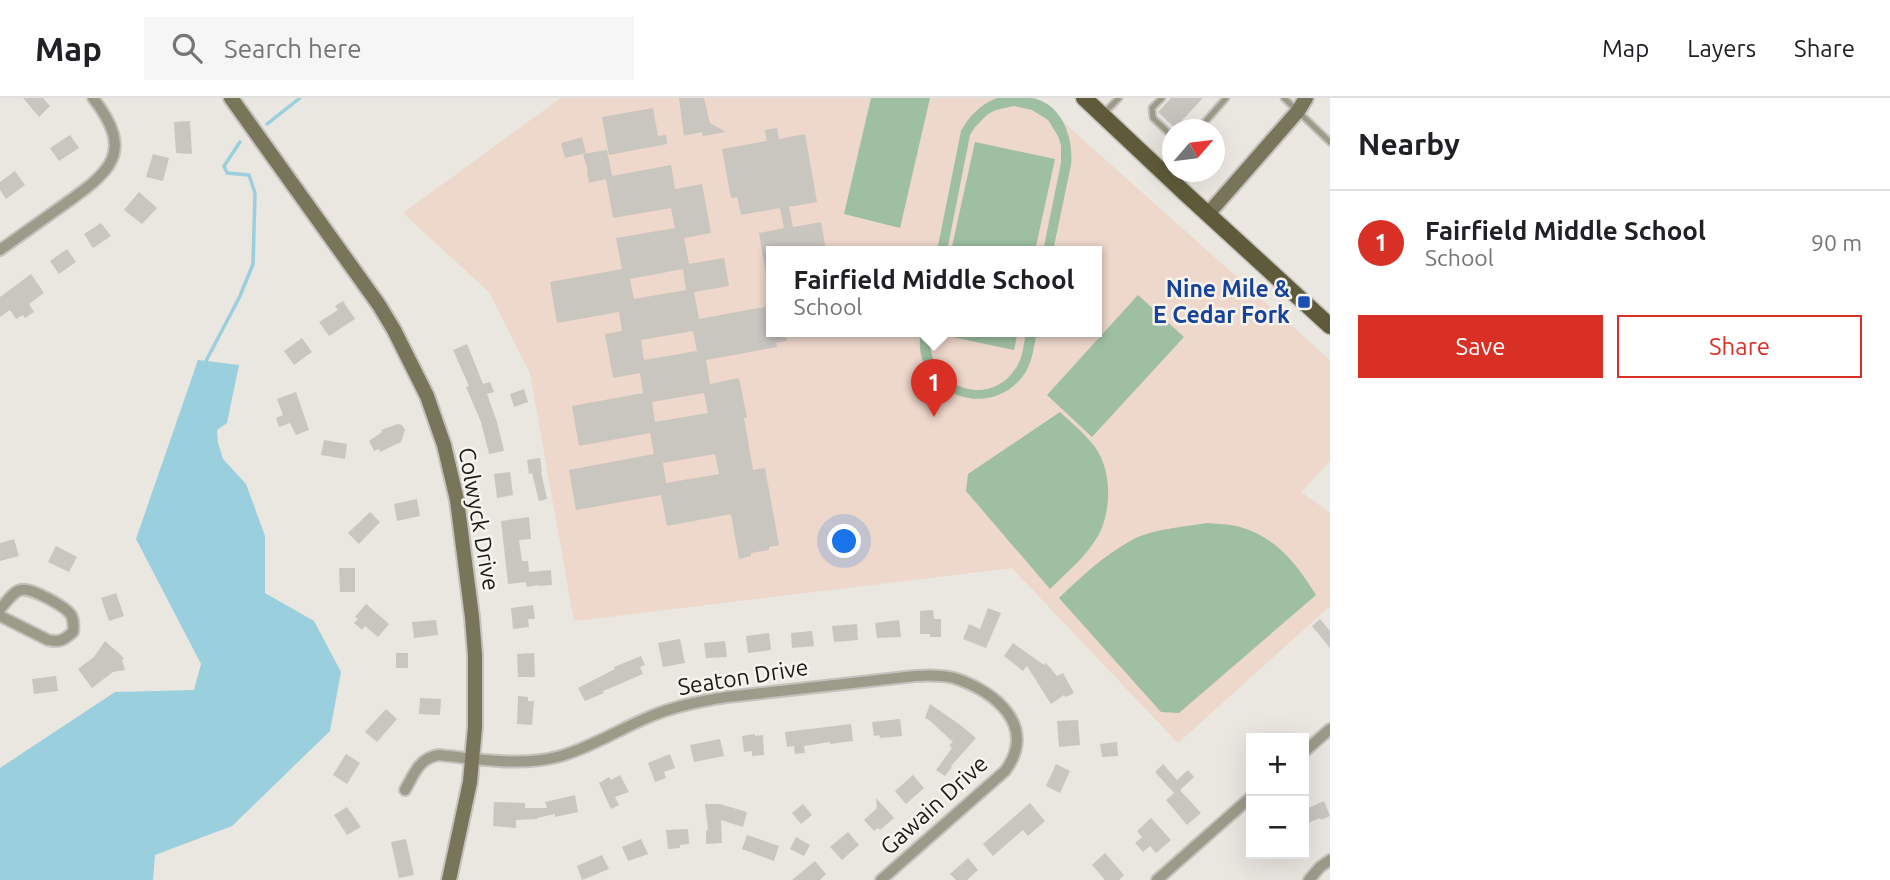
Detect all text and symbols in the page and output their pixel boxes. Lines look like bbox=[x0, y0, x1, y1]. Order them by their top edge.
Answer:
search box bbox=[144, 17, 634, 80]
icon: search bbox=[168, 29, 206, 67]
text: Map bbox=[35, 30, 102, 67]
text: Search here bbox=[224, 34, 362, 63]
text: Map bbox=[1602, 35, 1649, 62]
text: Layers bbox=[1687, 35, 1756, 62]
text: Share bbox=[1794, 35, 1855, 62]
north arrow bbox=[1162, 119, 1225, 182]
text: Nearby bbox=[1358, 127, 1460, 161]
text: Fairfield Middle School bbox=[1425, 216, 1706, 245]
text: 1 bbox=[1375, 230, 1387, 255]
text: 90 m bbox=[1811, 230, 1862, 255]
text: School bbox=[1425, 245, 1494, 270]
popup bbox=[766, 246, 1102, 337]
text: Fairfield Middle School bbox=[794, 265, 1074, 294]
place label: Nine Mile & E Cedar Fork bbox=[1153, 276, 1290, 327]
text: School bbox=[794, 294, 862, 319]
marker: Nine Mile & E Cedar Fork bbox=[1296, 294, 1312, 310]
button: Save bbox=[1358, 315, 1603, 378]
button: Share bbox=[1617, 315, 1862, 378]
pin: 1 bbox=[911, 359, 957, 417]
street label: Colwyck Drive bbox=[455, 445, 504, 592]
your location bbox=[827, 524, 861, 558]
street label: Seaton Drive bbox=[676, 654, 810, 699]
map controls bbox=[1246, 733, 1309, 859]
button: + bbox=[1246, 733, 1309, 796]
street label: Gawain Drive bbox=[875, 750, 992, 859]
button: − bbox=[1246, 796, 1309, 859]

